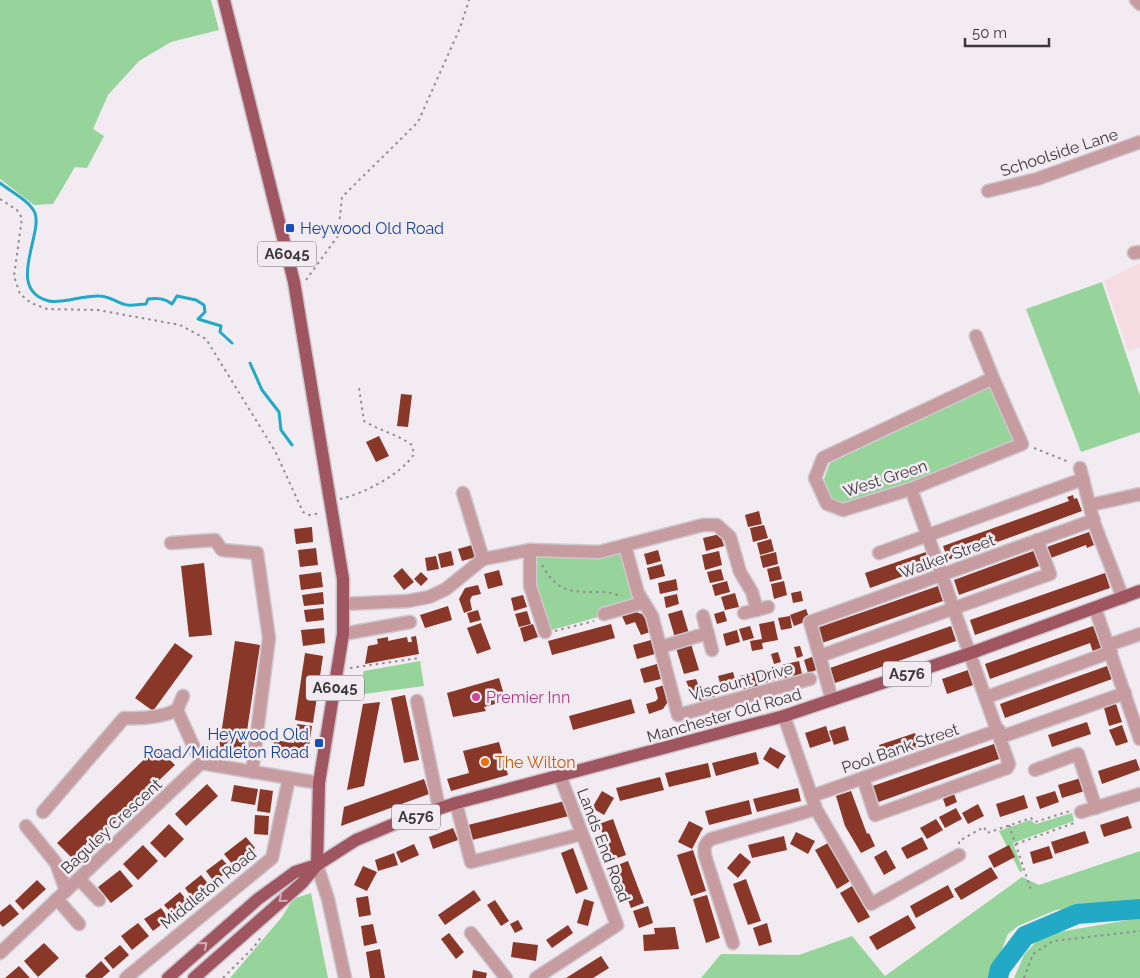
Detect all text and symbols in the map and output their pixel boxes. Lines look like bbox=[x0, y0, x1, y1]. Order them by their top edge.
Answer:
scale bar bbox=[965, 15, 1049, 47]
text: 50 m bbox=[972, 24, 1007, 42]
street label: Schoolside Lane bbox=[998, 124, 1120, 180]
place label: Heywood Old Road bbox=[300, 219, 444, 238]
marker: Heywood Old Road bbox=[284, 222, 296, 234]
road number: A6045 bbox=[258, 242, 316, 266]
street label: West Green bbox=[841, 456, 930, 501]
street label: Walker Street bbox=[897, 530, 998, 583]
street label: Viscount Drive bbox=[687, 659, 795, 704]
road number: A576 bbox=[883, 662, 931, 686]
road number: A6045 bbox=[306, 676, 364, 700]
street label: Manchester Old Road bbox=[645, 684, 804, 747]
place label: Premier Inn bbox=[486, 688, 570, 707]
marker: Premier Inn bbox=[470, 691, 482, 703]
street label: Pool Bank Street bbox=[839, 719, 962, 777]
place label: Heywood Old Road/Middleton Road bbox=[143, 725, 309, 762]
marker: Heywood Old Road/Middleton Road bbox=[313, 737, 325, 749]
place label: The Wilton bbox=[495, 753, 576, 772]
marker: The Wilton bbox=[479, 756, 491, 768]
street label: Baguley Crescent bbox=[57, 774, 166, 878]
street label: Lands End Road bbox=[573, 786, 634, 905]
road number: A576 bbox=[392, 804, 440, 830]
street label: Middleton Road bbox=[157, 844, 260, 933]
one-way arrow bbox=[279, 893, 288, 902]
one-way arrow bbox=[199, 942, 208, 951]

